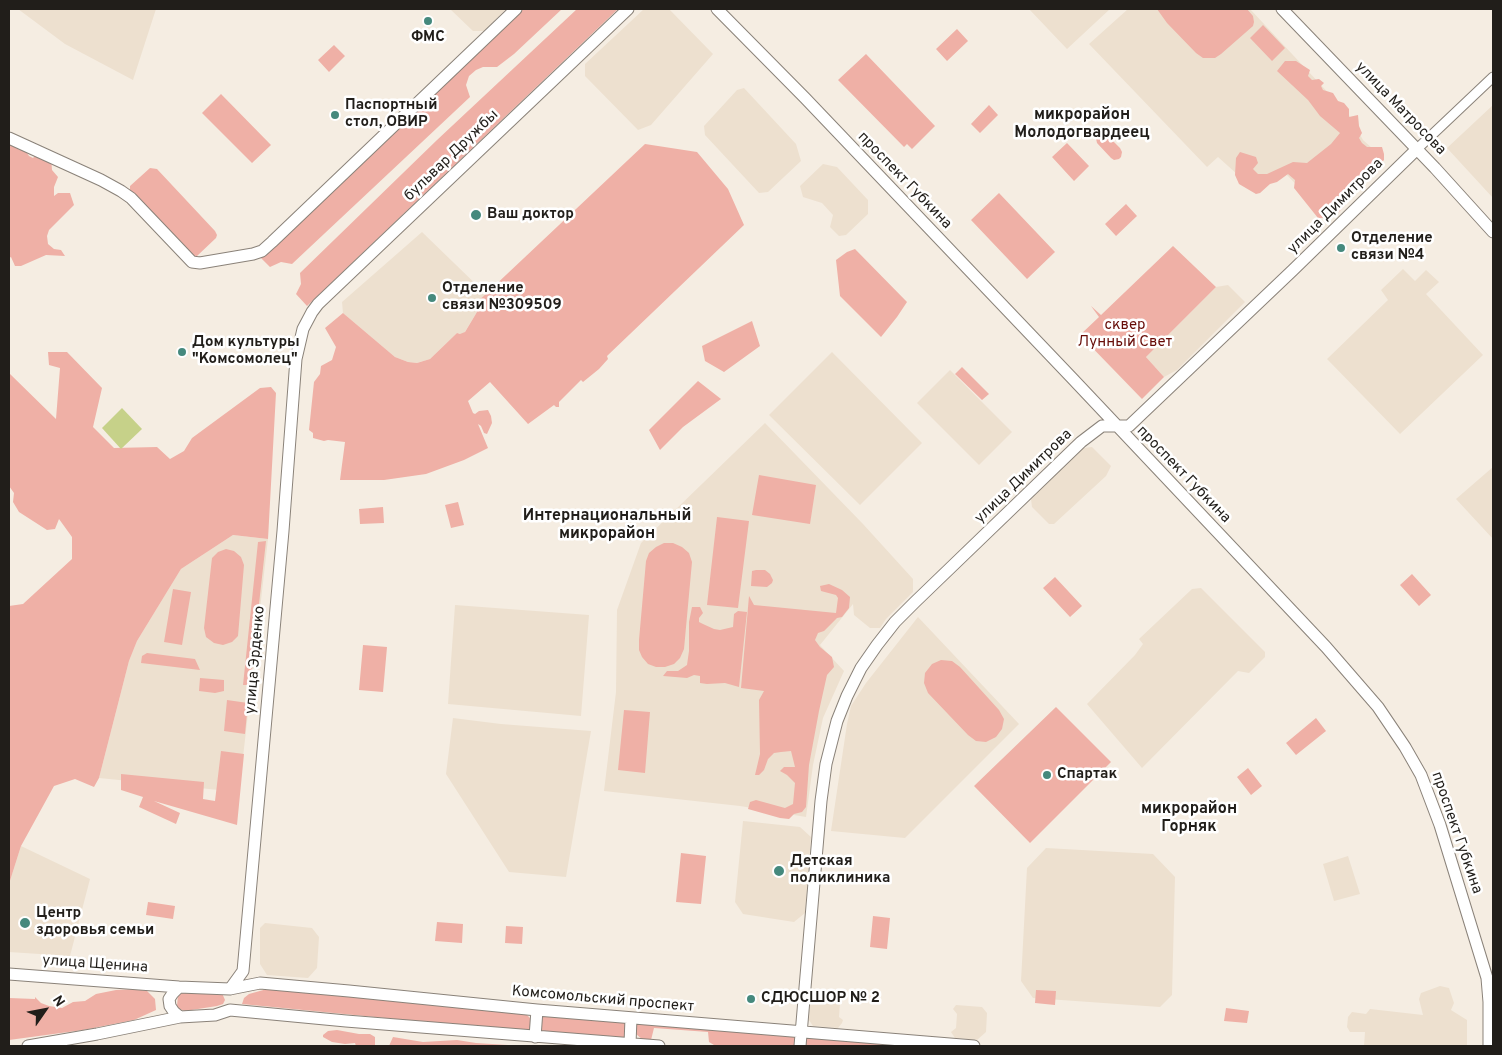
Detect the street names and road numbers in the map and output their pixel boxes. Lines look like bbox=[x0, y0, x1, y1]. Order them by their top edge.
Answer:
street label: улица Матросова bbox=[1351, 59, 1449, 159]
street label: бульвар Дружбы bbox=[401, 107, 503, 205]
street label: проспект Губкина bbox=[853, 129, 955, 233]
street label: улица Димитрова bbox=[1284, 155, 1388, 259]
street label: проспект Губкина bbox=[1132, 423, 1234, 527]
street label: улица Димитрова bbox=[972, 426, 1076, 528]
street label: улица Эрденко bbox=[242, 605, 270, 715]
street label: проспект Губкина bbox=[1427, 770, 1485, 896]
street label: улица Щенина bbox=[42, 952, 148, 978]
street label: Комсомольский проспект bbox=[511, 983, 695, 1017]

